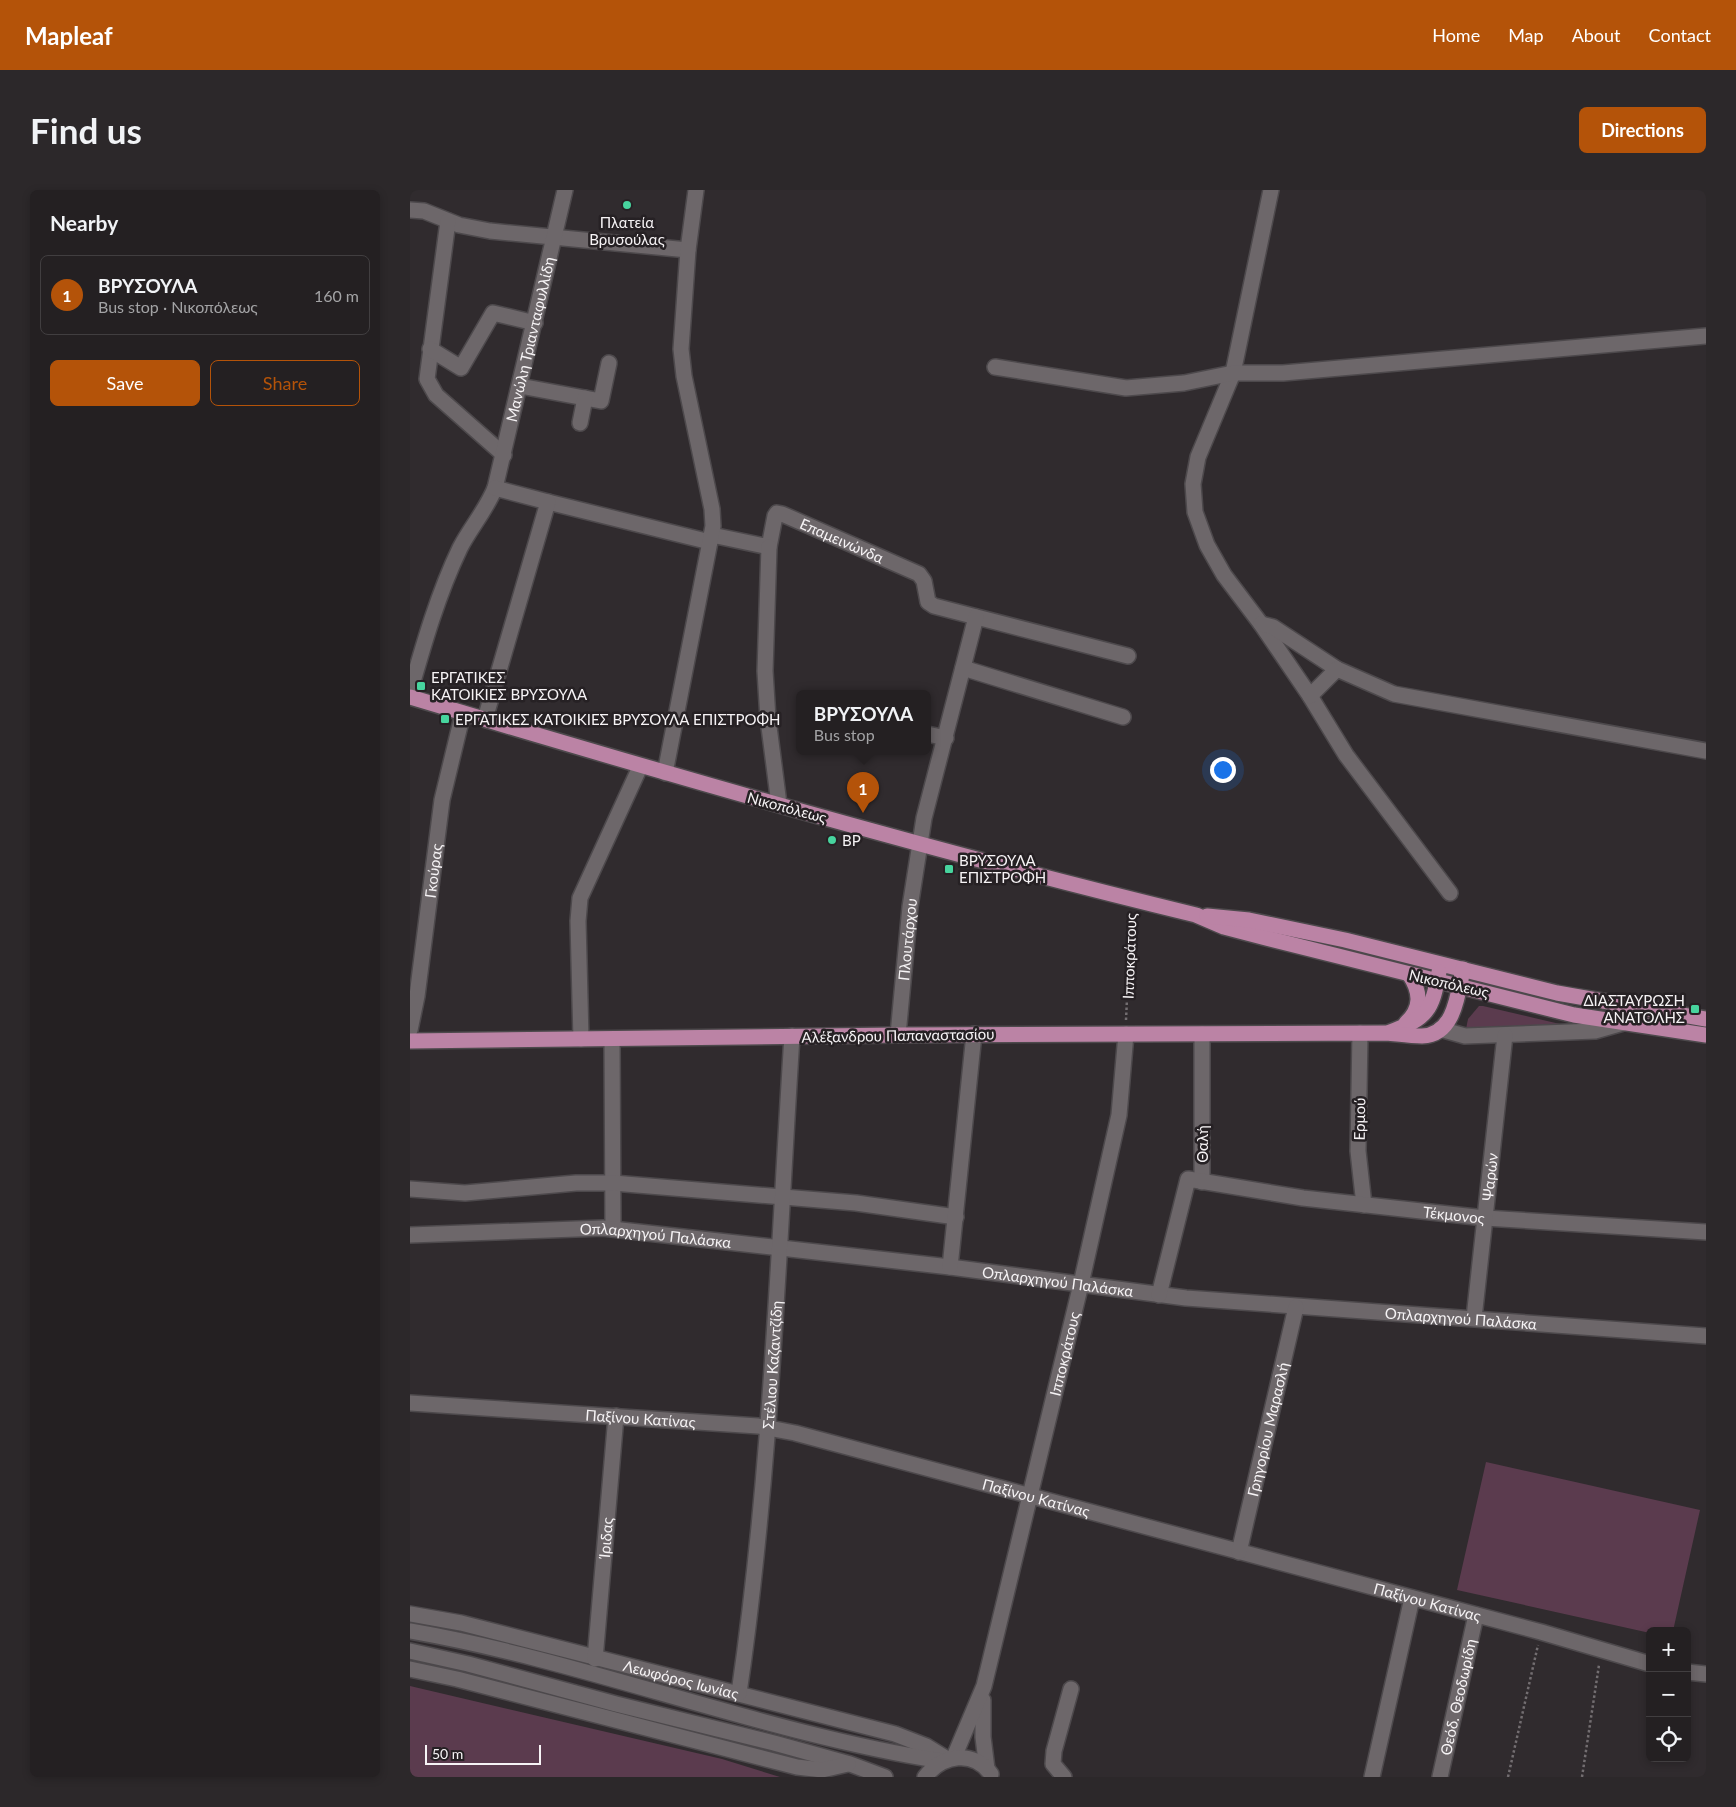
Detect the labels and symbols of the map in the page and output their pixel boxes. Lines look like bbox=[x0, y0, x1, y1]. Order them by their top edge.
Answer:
marker: Πλατεία Βρυσούλας bbox=[621, 199, 633, 211]
place label: Πλατεία Βρυσούλας bbox=[589, 213, 665, 248]
street label: Μανώλη Τριανταφυλλίδη bbox=[502, 255, 558, 424]
street label: Επαμεινώνδα bbox=[797, 514, 887, 567]
place label: ΕΡΓΑΤΙΚΕΣ ΚΑΤΟΙΚΙΕΣ ΒΡΥΣΟΥΛΑ bbox=[431, 668, 588, 703]
marker: ΕΡΓΑΤΙΚΕΣ ΚΑΤΟΙΚΙΕΣ ΒΡΥΣΟΥΛΑ bbox=[415, 680, 427, 692]
place label: ΕΡΓΑΤΙΚΕΣ ΚΑΤΟΙΚΙΕΣ ΒΡΥΣΟΥΛΑ ΕΠΙΣΤΡΟΦΗ bbox=[455, 710, 780, 728]
marker: ΕΡΓΑΤΙΚΕΣ ΚΑΤΟΙΚΙΕΣ ΒΡΥΣΟΥΛΑ ΕΠΙΣΤΡΟΦΗ bbox=[439, 713, 451, 725]
your location bbox=[1210, 757, 1236, 783]
pin: 1 bbox=[847, 772, 879, 813]
street label: Νικοπόλεως bbox=[745, 788, 829, 826]
place label: BP bbox=[842, 831, 861, 849]
marker: BP bbox=[826, 834, 838, 846]
street label: Γκούρας bbox=[421, 842, 445, 899]
place label: ΒΡΥΣΟΥΛΑ ΕΠΙΣΤΡΟΦΗ bbox=[959, 851, 1046, 886]
marker: ΒΡΥΣΟΥΛΑ ΕΠΙΣΤΡΟΦΗ bbox=[943, 863, 955, 875]
street label: Πλουτάρχου bbox=[894, 897, 920, 982]
street label: Ιπποκράτους bbox=[1119, 913, 1139, 999]
street label: Νικοπόλεως bbox=[1407, 965, 1491, 1001]
place label: ΔΙΑΣΤΑΥΡΩΣΗ ΑΝΑΤΟΛΗΣ bbox=[1583, 991, 1685, 1026]
marker: ΔΙΑΣΤΑΥΡΩΣΗ ΑΝΑΤΟΛΗΣ bbox=[1689, 1003, 1701, 1015]
street label: Αλέξανδρου Παπαναστασίου bbox=[801, 1024, 995, 1047]
street label: Ερμού bbox=[1350, 1098, 1368, 1140]
street label: Θαλή bbox=[1193, 1125, 1211, 1163]
street label: Ψαρών bbox=[1478, 1152, 1501, 1202]
street label: Τέκμονος bbox=[1422, 1202, 1486, 1227]
street label: Οπλαρχηγού Παλάσκα bbox=[579, 1219, 732, 1251]
street label: Οπλαρχηγού Παλάσκα bbox=[981, 1262, 1135, 1300]
street label: Στέλιου Καζαντζίδη bbox=[759, 1300, 785, 1430]
street label: Οπλαρχηγού Παλάσκα bbox=[1384, 1304, 1538, 1333]
street label: Ιπποκράτους bbox=[1045, 1310, 1083, 1398]
street label: Γρηγορίου Μαρασλή bbox=[1243, 1360, 1292, 1498]
street label: Παξίνου Κατίνας bbox=[585, 1406, 696, 1431]
street label: Παξίνου Κατίνας bbox=[980, 1474, 1092, 1520]
street label: Ίριδας bbox=[595, 1516, 616, 1560]
street label: Παξίνου Κατίνας bbox=[1372, 1579, 1483, 1625]
street label: Θεόδ. Θεοδωρίδη bbox=[1436, 1637, 1479, 1757]
street label: Λεωφόρος Ιωνίας bbox=[622, 1656, 741, 1703]
scale bar bbox=[425, 1742, 541, 1765]

